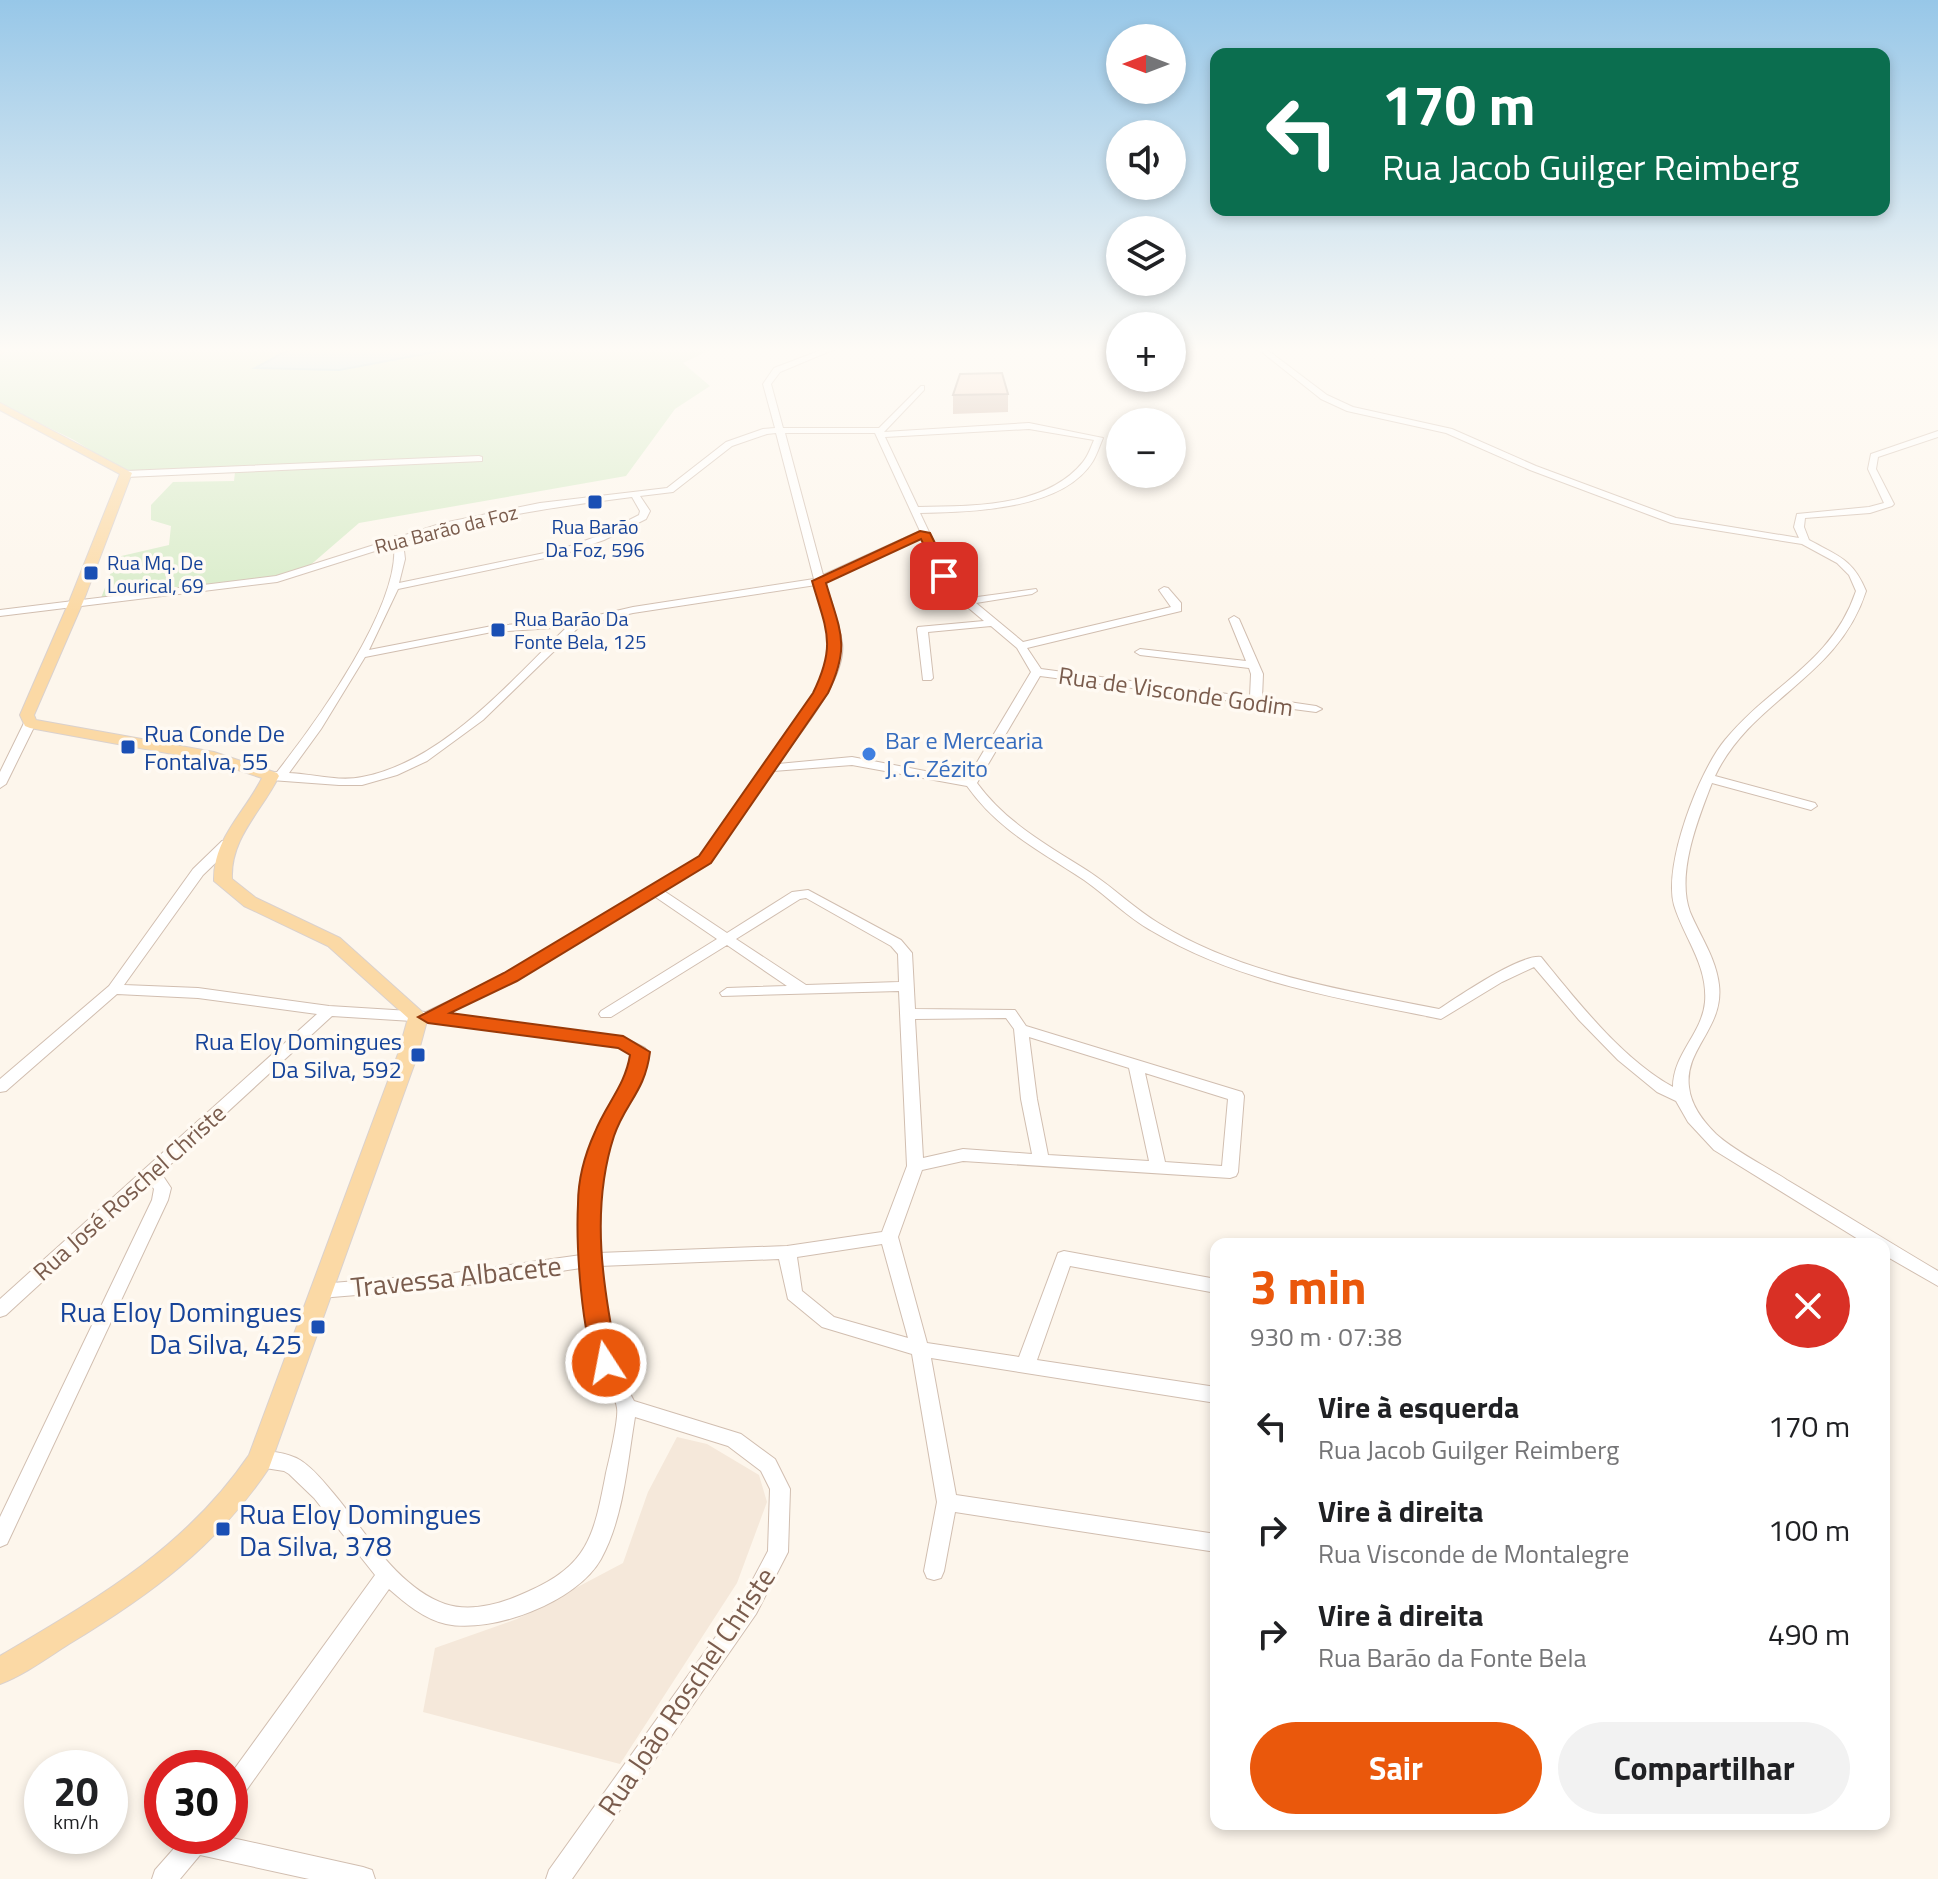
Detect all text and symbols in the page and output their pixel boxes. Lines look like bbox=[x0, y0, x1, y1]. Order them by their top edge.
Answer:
north arrow bbox=[1106, 24, 1186, 104]
map controls bbox=[1106, 24, 1186, 488]
text: 170 m bbox=[1382, 62, 1535, 147]
icon: left bbox=[1250, 80, 1354, 184]
button: sound bbox=[1106, 120, 1186, 200]
text: Rua Jacob Guilger Reimberg bbox=[1382, 139, 1799, 194]
button: layers bbox=[1106, 216, 1186, 296]
button: + bbox=[1106, 312, 1186, 392]
button: − bbox=[1106, 408, 1186, 488]
marker: Rua Barão Da Foz, 596 bbox=[586, 493, 604, 511]
street label: Rua Barão da Foz bbox=[371, 496, 521, 562]
place label: Rua Barão Da Foz, 596 bbox=[545, 511, 645, 565]
pin bbox=[910, 542, 978, 610]
place label: Rua Mq. De Lourical, 69 bbox=[107, 547, 204, 601]
icon: arrive bbox=[922, 554, 966, 598]
marker: Rua Mq. De Lourical, 69 bbox=[82, 564, 100, 582]
place label: Rua Barão Da Fonte Bela, 125 bbox=[514, 603, 646, 657]
marker: Rua Barão Da Fonte Bela, 125 bbox=[489, 621, 507, 639]
street label: Rua de Visconde Godim bbox=[1056, 657, 1296, 725]
place label: Rua Conde De Fontalva, 55 bbox=[144, 715, 285, 779]
place label: Bar e Mercearia J. C. Zézito bbox=[885, 722, 1043, 786]
marker: Rua Conde De Fontalva, 55 bbox=[119, 738, 137, 756]
marker: Bar e Mercearia J. C. Zézito bbox=[860, 745, 878, 763]
place label: Rua Eloy Domingues Da Silva, 592 bbox=[194, 1023, 402, 1087]
marker: Rua Eloy Domingues Da Silva, 592 bbox=[409, 1046, 427, 1064]
street label: Rua José Roschel Christe bbox=[25, 1095, 233, 1289]
street label: Travessa Albacete bbox=[349, 1244, 563, 1308]
text: 3 min bbox=[1250, 1250, 1367, 1323]
button: close bbox=[1766, 1264, 1850, 1348]
place label: Rua Eloy Domingues Da Silva, 425 bbox=[60, 1290, 302, 1365]
text: 930 m · 07:38 bbox=[1250, 1317, 1402, 1356]
marker: Rua Eloy Domingues Da Silva, 425 bbox=[309, 1318, 327, 1336]
position arrow bbox=[564, 1321, 648, 1405]
text: Vire à esquerda bbox=[1318, 1384, 1519, 1430]
text: 170 m bbox=[1768, 1403, 1850, 1449]
icon: left bbox=[1250, 1404, 1294, 1448]
text: Rua Jacob Guilger Reimberg bbox=[1318, 1430, 1619, 1469]
text: Vire à direita bbox=[1318, 1488, 1483, 1534]
place label: Rua Eloy Domingues Da Silva, 378 bbox=[239, 1492, 481, 1567]
text: 100 m bbox=[1768, 1507, 1850, 1553]
icon: right bbox=[1250, 1508, 1294, 1552]
marker: Rua Eloy Domingues Da Silva, 378 bbox=[214, 1520, 232, 1538]
text: Rua Visconde de Montalegre bbox=[1318, 1534, 1629, 1573]
street label: Rua João Roschel Christe bbox=[587, 1558, 785, 1824]
text: Vire à direita bbox=[1318, 1592, 1483, 1638]
text: 490 m bbox=[1768, 1611, 1850, 1657]
icon: right bbox=[1250, 1612, 1294, 1656]
text: Rua Barão da Fonte Bela bbox=[1318, 1638, 1586, 1677]
button: Sair bbox=[1250, 1722, 1542, 1814]
button: Compartilhar bbox=[1558, 1722, 1850, 1814]
speed limit sign: 30 bbox=[144, 1750, 248, 1854]
text: 20 bbox=[54, 1761, 98, 1822]
text: km/h bbox=[53, 1806, 99, 1837]

